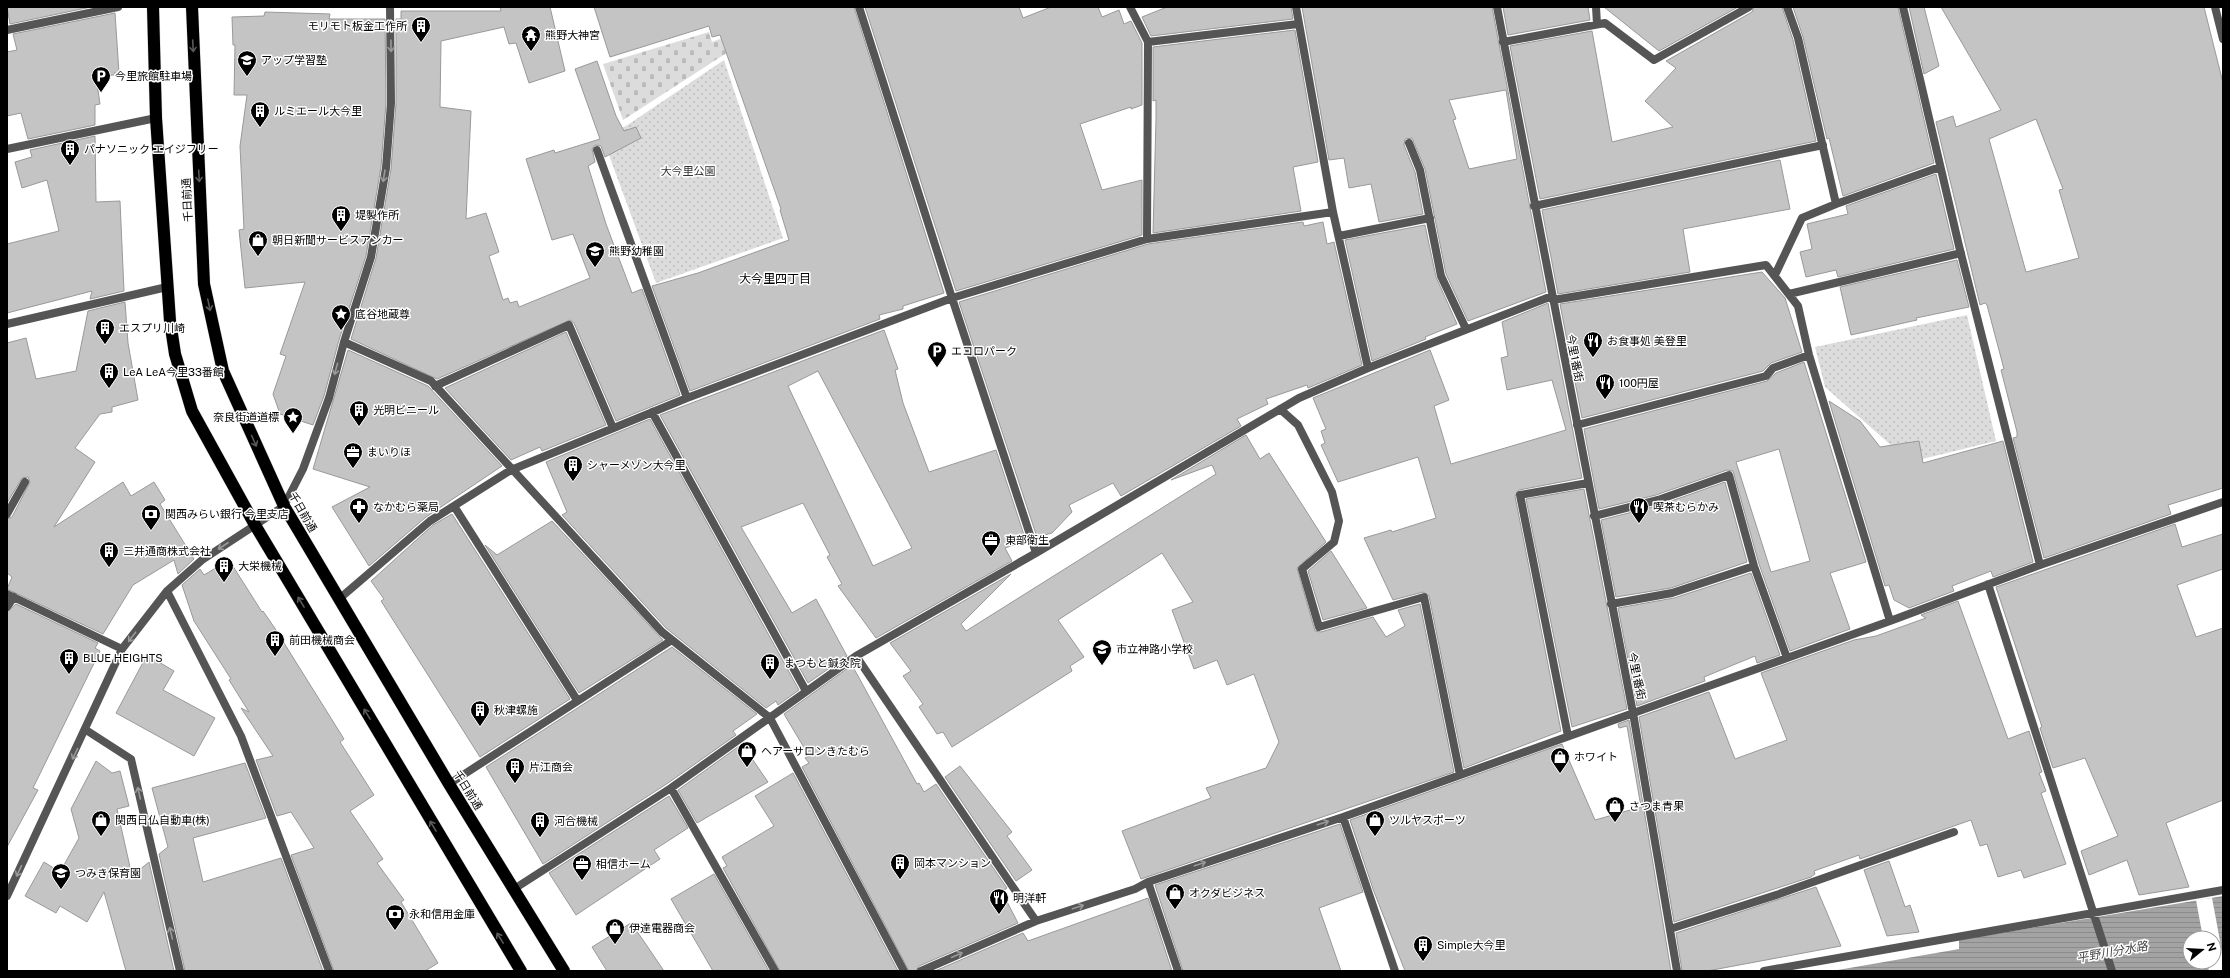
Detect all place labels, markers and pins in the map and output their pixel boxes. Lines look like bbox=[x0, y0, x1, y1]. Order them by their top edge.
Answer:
building icon: モリモト板金工作所 bbox=[410, 15, 432, 43]
place label: モリモト板金工作所 bbox=[308, 20, 408, 32]
temple icon: 熊野大神宮 bbox=[520, 24, 542, 52]
place label: 熊野大神宮 bbox=[545, 29, 600, 41]
school or university icon: アップ学習塾 bbox=[236, 49, 258, 77]
place label: アップ学習塾 bbox=[261, 54, 327, 66]
parking icon: 今里旅館駐車場 bbox=[90, 65, 112, 93]
place label: 今里旅館駐車場 bbox=[115, 70, 192, 82]
building icon: ルミエール大今里 bbox=[249, 100, 271, 128]
place label: ルミエール大今里 bbox=[274, 105, 362, 117]
building icon: パナソニック エイジフリー bbox=[59, 138, 81, 166]
place label: パナソニック エイジフリー bbox=[84, 143, 219, 155]
building icon: 堤製作所 bbox=[330, 204, 352, 232]
place label: 堤製作所 bbox=[355, 209, 400, 221]
shop icon: 朝日新聞サービスアンカー bbox=[247, 229, 269, 257]
place label: 朝日新聞サービスアンカー bbox=[272, 234, 404, 246]
school or university icon: 熊野幼稚園 bbox=[584, 240, 606, 268]
place label: 熊野幼稚園 bbox=[609, 245, 664, 257]
place icon: 底谷地蔵尊 bbox=[330, 303, 352, 331]
place label: 底谷地蔵尊 bbox=[355, 308, 410, 320]
building icon: エスプリ川崎 bbox=[94, 317, 116, 345]
place label: エスプリ川崎 bbox=[119, 322, 185, 334]
restaurant icon: お食事処 美登里 bbox=[1582, 330, 1604, 358]
place label: お食事処 美登里 bbox=[1607, 335, 1687, 347]
parking icon: エコロパーク bbox=[926, 340, 948, 368]
place label: エコロパーク bbox=[951, 345, 1017, 357]
building icon: LeA LeA今里33番館 bbox=[98, 361, 120, 389]
place label: LeA LeA今里33番館 bbox=[123, 366, 224, 378]
restaurant icon: 100円屋 bbox=[1594, 372, 1616, 400]
place label: 100円屋 bbox=[1619, 377, 1659, 389]
building icon: 光明ビニール bbox=[348, 399, 370, 427]
place label: 光明ビニール bbox=[373, 404, 439, 416]
place icon: 奈良街道道標 bbox=[282, 406, 304, 434]
place label: 奈良街道道標 bbox=[213, 411, 279, 423]
office icon: まいりほ bbox=[342, 441, 364, 469]
place label: まいりほ bbox=[367, 446, 411, 458]
building icon: シャーメゾン大今里 bbox=[562, 454, 584, 482]
place label: シャーメゾン大今里 bbox=[587, 459, 686, 471]
pharmacy icon: なかむら薬局 bbox=[348, 496, 370, 524]
restaurant icon: 喫茶むらかみ bbox=[1628, 496, 1650, 524]
place label: なかむら薬局 bbox=[373, 501, 439, 513]
place label: 喫茶むらかみ bbox=[1653, 501, 1719, 513]
bank icon: 関西みらい銀行 今里支店 bbox=[140, 503, 162, 531]
place label: 関西みらい銀行 今里支店 bbox=[165, 508, 289, 520]
office icon: 東部衛生 bbox=[980, 529, 1002, 557]
place label: 東部衛生 bbox=[1005, 534, 1049, 546]
building icon: 三井通商株式会社 bbox=[98, 540, 120, 568]
place label: 三井通商株式会社 bbox=[123, 545, 211, 557]
building icon: 大栄機械 bbox=[213, 555, 235, 583]
place label: 大栄機械 bbox=[238, 560, 282, 572]
building icon: 前田機械商会 bbox=[264, 629, 286, 657]
place label: 前田機械商会 bbox=[289, 634, 355, 646]
school or university icon: 市立神路小学校 bbox=[1091, 638, 1113, 666]
place label: 市立神路小学校 bbox=[1116, 643, 1193, 655]
building icon: BLUE HEIGHTS bbox=[58, 647, 80, 675]
place label: BLUE HEIGHTS bbox=[83, 652, 163, 664]
building icon: まつもと鍼灸院 bbox=[759, 652, 781, 680]
place label: まつもと鍼灸院 bbox=[784, 657, 861, 669]
building icon: 秋津螺施 bbox=[469, 699, 491, 727]
place label: 秋津螺施 bbox=[494, 704, 538, 716]
shop icon: ヘアーサロンきたむら bbox=[736, 740, 758, 768]
place label: ヘアーサロンきたむら bbox=[761, 745, 870, 757]
shop icon: ホワイト bbox=[1549, 746, 1571, 774]
place label: ホワイト bbox=[1574, 751, 1618, 763]
building icon: 片江商会 bbox=[504, 756, 526, 784]
place label: 片江商会 bbox=[529, 761, 573, 773]
shop icon: さつま青果 bbox=[1604, 795, 1626, 823]
place label: さつま青果 bbox=[1629, 800, 1684, 812]
shop icon: 関西日仏自動車(株) bbox=[90, 809, 112, 837]
shop icon: ツルヤスポーツ bbox=[1364, 809, 1386, 837]
building icon: 河合機械 bbox=[529, 810, 551, 838]
place label: 関西日仏自動車(株) bbox=[115, 814, 210, 826]
place label: ツルヤスポーツ bbox=[1389, 814, 1466, 826]
place label: 河合機械 bbox=[554, 815, 598, 827]
building icon: 岡本マンション bbox=[889, 852, 911, 880]
office icon: 相信ホーム bbox=[571, 853, 593, 881]
place label: 岡本マンション bbox=[914, 857, 991, 869]
place label: 相信ホーム bbox=[596, 858, 651, 870]
school or university icon: つみき保育園 bbox=[50, 862, 72, 890]
place label: つみき保育園 bbox=[75, 867, 141, 879]
shop icon: オクダビジネス bbox=[1164, 882, 1186, 910]
restaurant icon: 明洋軒 bbox=[988, 887, 1010, 915]
place label: オクダビジネス bbox=[1189, 887, 1265, 899]
place label: 明洋軒 bbox=[1013, 892, 1047, 904]
bank icon: 永和信用金庫 bbox=[384, 903, 406, 931]
place label: 永和信用金庫 bbox=[409, 908, 475, 920]
shop icon: 伊達電器商会 bbox=[604, 917, 626, 945]
place label: 伊達電器商会 bbox=[629, 922, 695, 934]
building icon: Simple大今里 bbox=[1412, 934, 1434, 962]
place label: Simple大今里 bbox=[1437, 939, 1506, 951]

